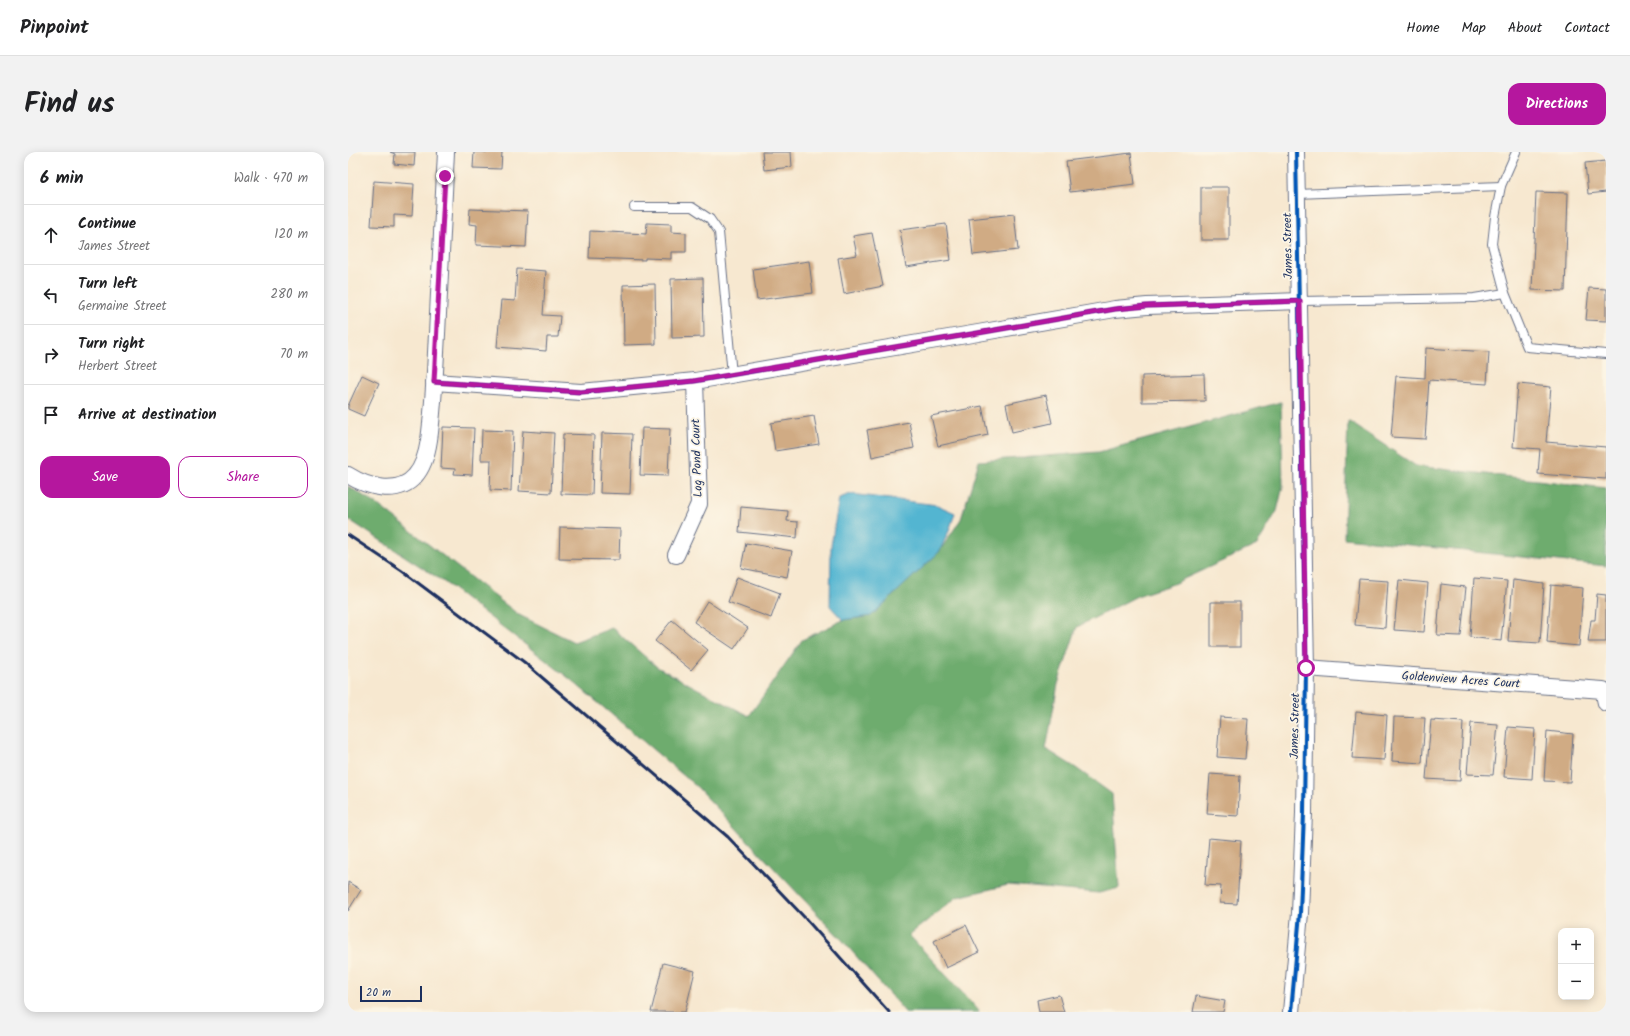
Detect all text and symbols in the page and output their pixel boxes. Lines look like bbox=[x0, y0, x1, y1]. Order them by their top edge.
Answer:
text: Pinpoint bbox=[20, 13, 89, 43]
text: Home bbox=[1406, 17, 1440, 39]
text: Map bbox=[1462, 17, 1486, 39]
text: About bbox=[1508, 17, 1542, 39]
text: Contact bbox=[1564, 17, 1610, 39]
text: Find us bbox=[24, 82, 115, 127]
button: Directions bbox=[1508, 83, 1606, 125]
text: 6 min bbox=[40, 165, 84, 192]
route end bbox=[436, 167, 454, 185]
text: Walk · 470 m bbox=[234, 168, 308, 189]
text: Continue bbox=[78, 212, 136, 236]
street label: James Street bbox=[1278, 212, 1298, 279]
icon: ahead bbox=[40, 224, 62, 246]
text: 120 m bbox=[274, 224, 308, 245]
text: James Street bbox=[78, 236, 150, 257]
text: Turn left bbox=[78, 272, 138, 296]
icon: left bbox=[40, 284, 62, 306]
text: 280 m bbox=[271, 284, 308, 305]
text: Germaine Street bbox=[78, 296, 167, 317]
text: Turn right bbox=[78, 332, 145, 356]
icon: right bbox=[40, 344, 62, 366]
text: 70 m bbox=[280, 344, 308, 365]
text: Herbert Street bbox=[78, 356, 157, 377]
text: Arrive at destination bbox=[78, 403, 217, 427]
icon: arrive bbox=[40, 404, 62, 426]
street label: Log Pond Court bbox=[686, 418, 708, 498]
button: Save bbox=[40, 456, 170, 498]
button: Share bbox=[178, 456, 308, 498]
route start bbox=[1297, 659, 1315, 677]
street label: Goldenview Acres Court bbox=[1401, 666, 1521, 694]
street label: James Street bbox=[1285, 692, 1305, 759]
map controls bbox=[1558, 928, 1594, 1000]
button: + bbox=[1558, 928, 1594, 964]
button: − bbox=[1558, 964, 1594, 1000]
scale bar bbox=[360, 984, 422, 1003]
text: 20 m bbox=[366, 984, 391, 1002]

